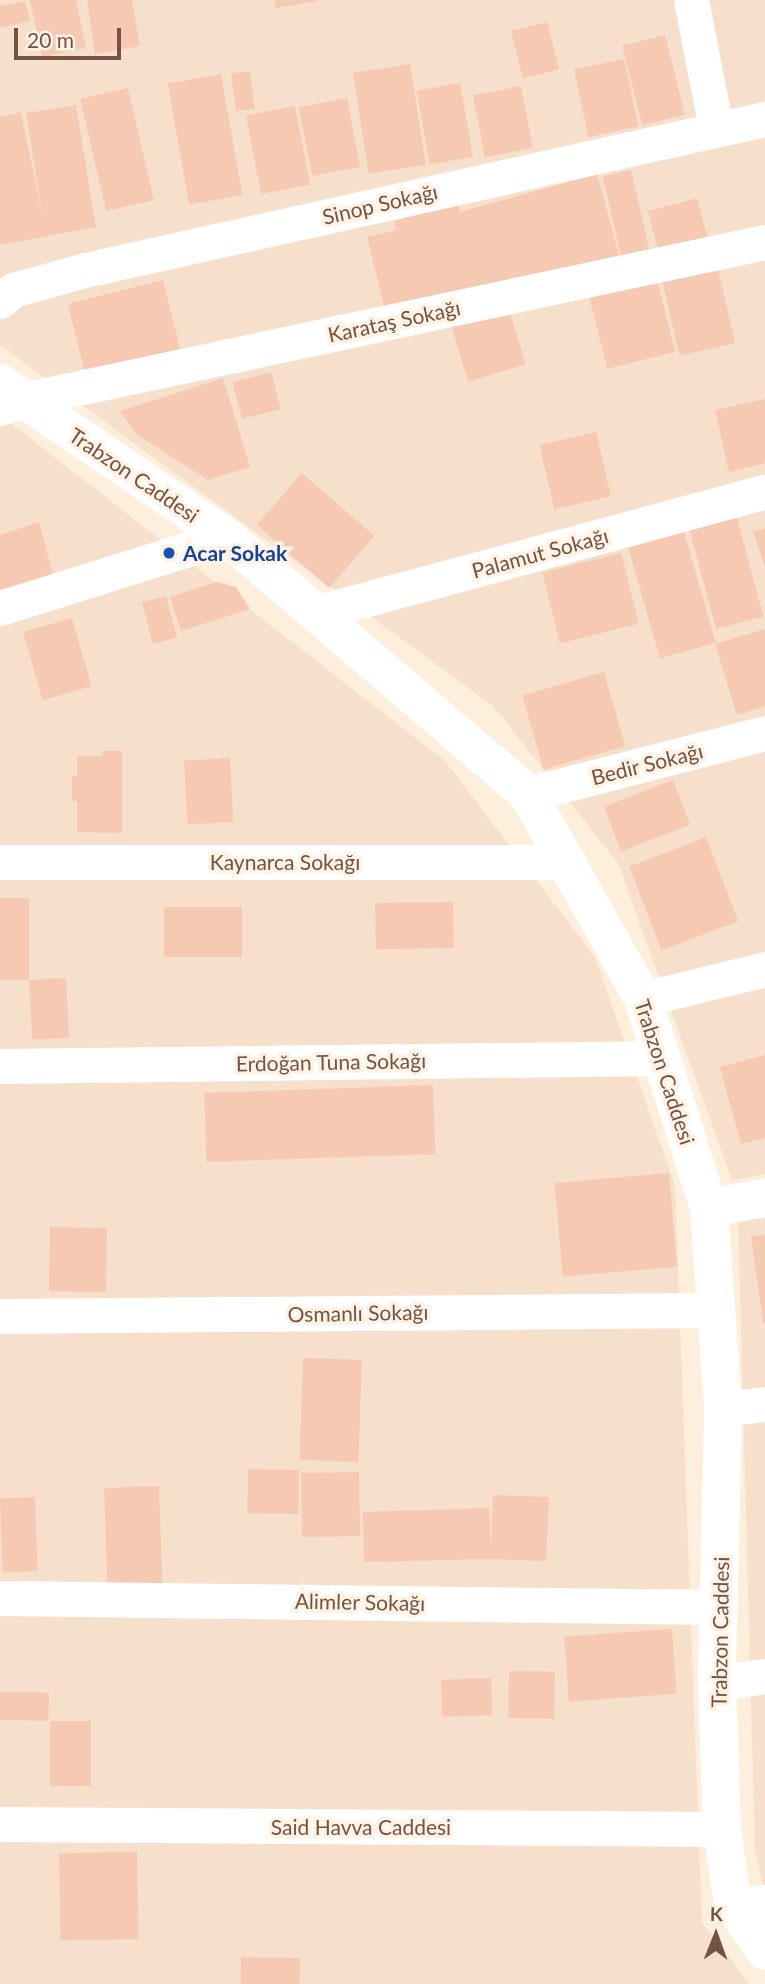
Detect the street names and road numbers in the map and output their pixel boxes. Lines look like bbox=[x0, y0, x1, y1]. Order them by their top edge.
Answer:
street label: Sinop Sokağı bbox=[320, 179, 440, 229]
street label: Karataş Sokağı bbox=[325, 295, 463, 347]
street label: Trabzon Caddesi bbox=[64, 422, 204, 528]
street label: Palamut Sokağı bbox=[469, 523, 611, 583]
street label: Bedir Sokağı bbox=[588, 738, 706, 790]
street label: Kaynarca Sokağı bbox=[210, 849, 360, 875]
street label: Trabzon Caddesi bbox=[630, 996, 700, 1148]
street label: Erdoğan Tuna Sokağı bbox=[235, 1048, 427, 1076]
street label: Osmanlı Sokağı bbox=[287, 1299, 429, 1327]
street label: Trabzon Caddesi bbox=[706, 1556, 734, 1708]
street label: Alimler Sokağı bbox=[294, 1588, 426, 1616]
street label: Said Havva Caddesi bbox=[271, 1814, 451, 1840]

